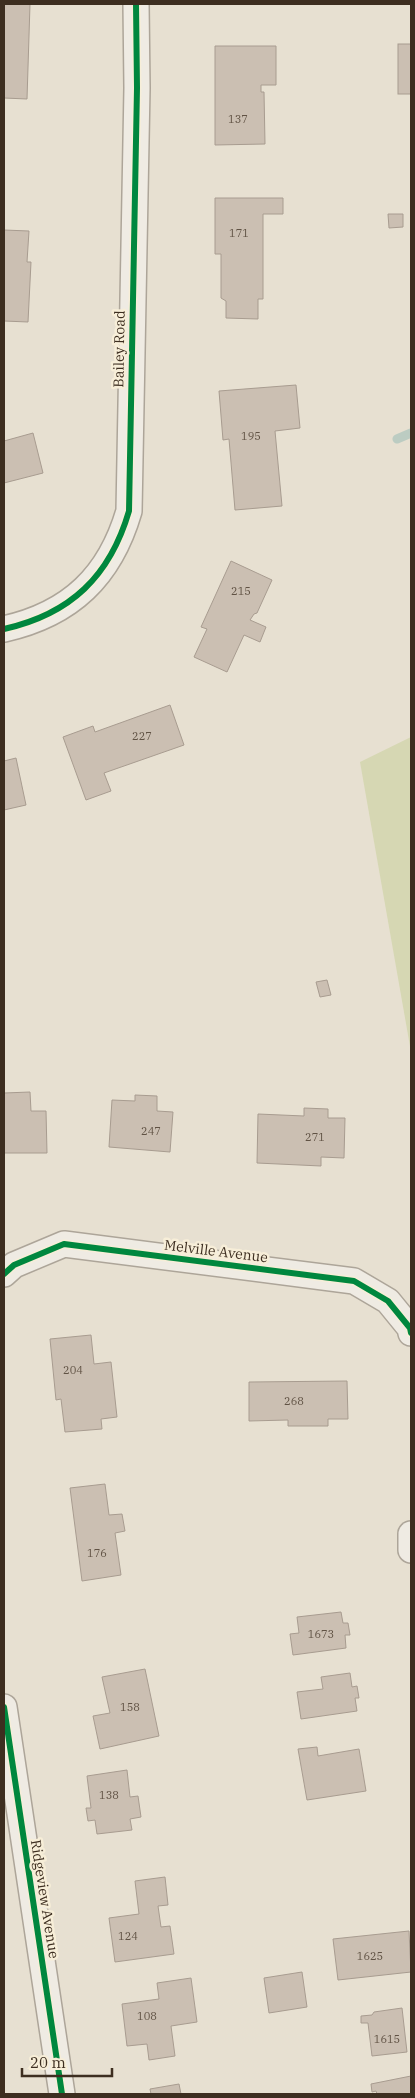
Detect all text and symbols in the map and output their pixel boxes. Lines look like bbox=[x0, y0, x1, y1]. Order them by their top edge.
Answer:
house number: 137 bbox=[228, 112, 248, 126]
house number: 171 bbox=[229, 226, 249, 240]
street label: Bailey Road bbox=[109, 310, 129, 388]
house number: 195 bbox=[241, 429, 261, 443]
house number: 215 bbox=[231, 584, 251, 598]
house number: 227 bbox=[132, 729, 152, 743]
house number: 247 bbox=[141, 1124, 161, 1138]
house number: 271 bbox=[305, 1130, 325, 1144]
street label: Melville Avenue bbox=[163, 1236, 269, 1266]
house number: 204 bbox=[63, 1363, 83, 1377]
house number: 268 bbox=[284, 1394, 304, 1408]
house number: 176 bbox=[87, 1546, 107, 1560]
house number: 1673 bbox=[308, 1627, 334, 1641]
house number: 158 bbox=[120, 1700, 140, 1714]
house number: 138 bbox=[99, 1788, 119, 1802]
street label: Ridgeview Avenue bbox=[27, 1838, 63, 1960]
house number: 124 bbox=[118, 1929, 138, 1943]
house number: 1625 bbox=[357, 1949, 383, 1963]
house number: 108 bbox=[137, 2009, 157, 2023]
house number: 1615 bbox=[374, 2032, 400, 2046]
scale bar bbox=[22, 2046, 112, 2078]
text: 20 m bbox=[30, 2053, 66, 2072]

